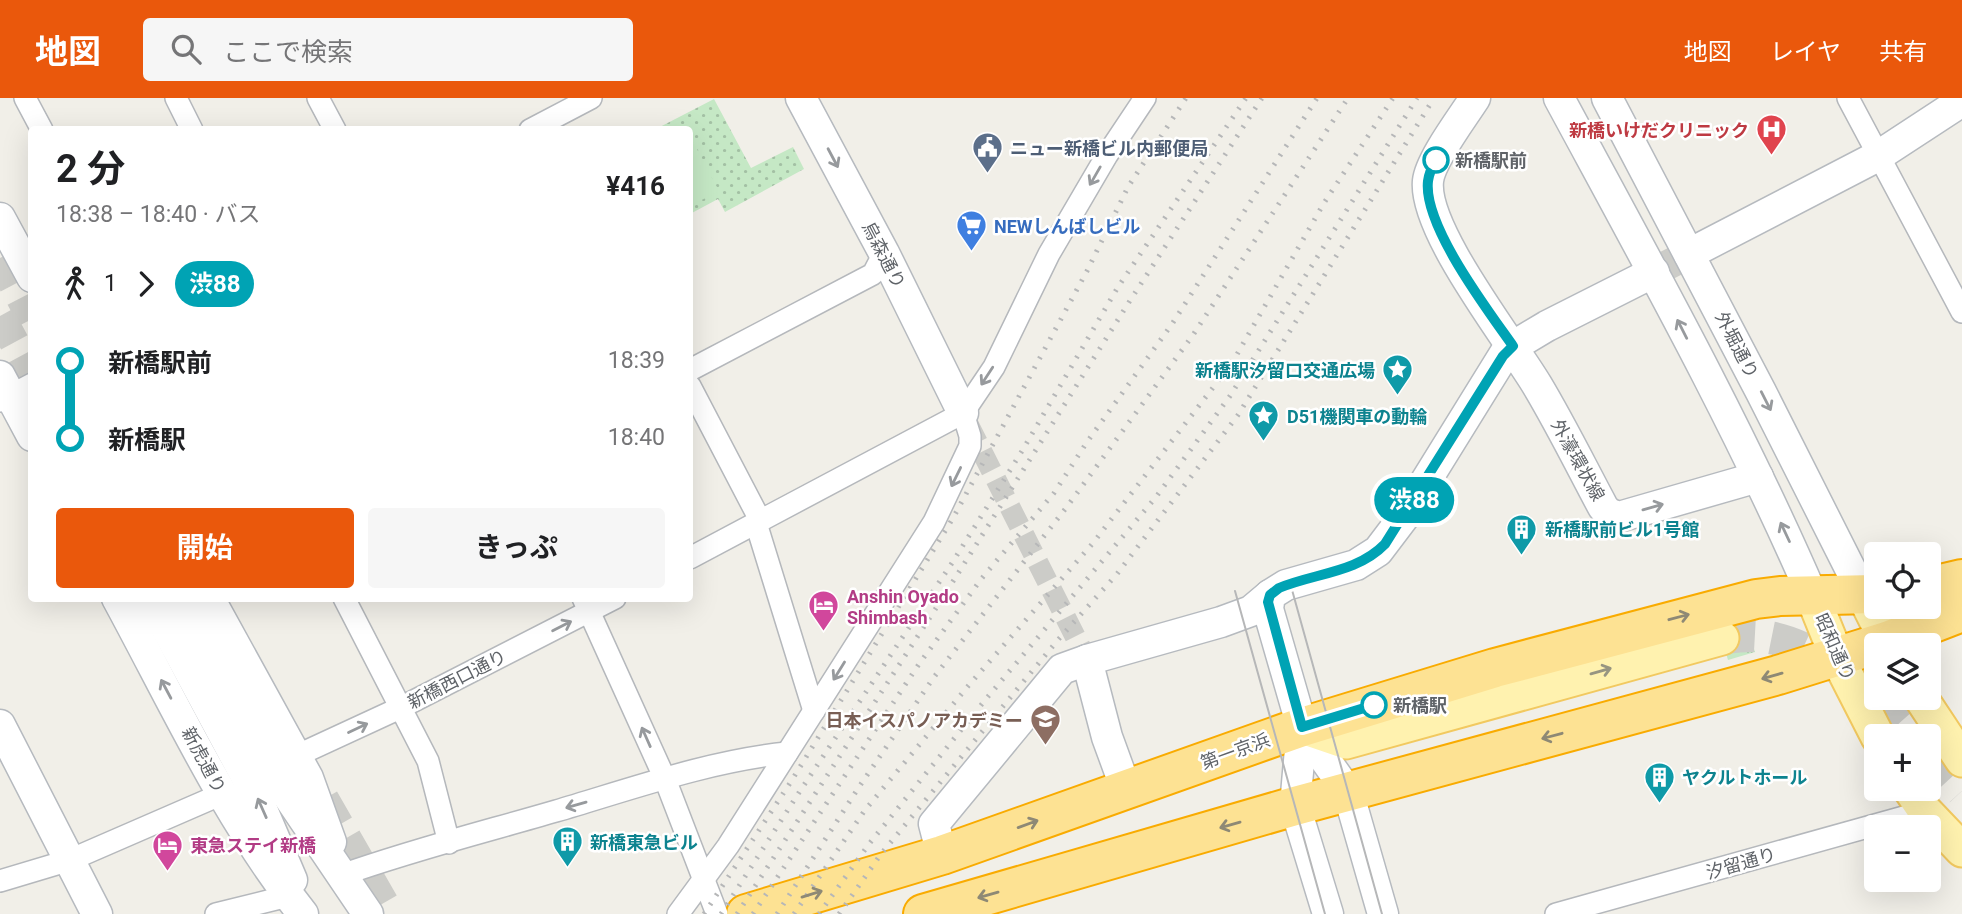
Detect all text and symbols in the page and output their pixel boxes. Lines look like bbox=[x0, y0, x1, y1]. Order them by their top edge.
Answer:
search box bbox=[143, 18, 633, 81]
icon: search bbox=[167, 30, 205, 68]
text: 地図 bbox=[35, 32, 101, 71]
text: ここで検索 bbox=[223, 37, 353, 67]
text: 地図 bbox=[1684, 38, 1732, 66]
text: レイヤ bbox=[1770, 38, 1841, 66]
text: 共有 bbox=[1879, 38, 1927, 66]
hospital icon: 新橋いけだクリニック bbox=[1755, 113, 1789, 157]
place label: 新橋いけだクリニック bbox=[1569, 120, 1749, 141]
public building icon: ニュー新橋ビル内郵便局 bbox=[970, 131, 1004, 175]
place label: ニュー新橋ビル内郵便局 bbox=[1010, 138, 1208, 159]
text: 2 分 bbox=[56, 147, 125, 191]
one-way arrow bbox=[827, 147, 841, 168]
marker: 新橋駅前 bbox=[1423, 147, 1449, 173]
place label: 新橋駅前 bbox=[1455, 150, 1527, 171]
one-way arrow bbox=[1087, 166, 1101, 186]
text: ¥416 bbox=[606, 171, 665, 201]
text: 18:38 – 18:40 · バス bbox=[56, 201, 260, 228]
supermarket icon: NEWしんばしビル bbox=[954, 209, 988, 253]
place label: NEWしんばしビル bbox=[994, 216, 1141, 237]
street label: 烏森通り bbox=[858, 218, 910, 292]
icon: walk bbox=[56, 265, 94, 303]
icon: forward bbox=[127, 265, 165, 303]
text: 1 bbox=[104, 270, 117, 297]
text: 渋88 bbox=[189, 270, 240, 298]
street label: 外堀通り bbox=[1711, 308, 1763, 382]
one-way arrow bbox=[1675, 319, 1689, 340]
text: 18:39 bbox=[608, 347, 665, 374]
text: 新橋駅前 bbox=[108, 348, 212, 378]
place icon: 新橋駅汐留口交通広場 bbox=[1381, 353, 1415, 397]
place label: 新橋駅汐留口交通広場 bbox=[1195, 360, 1375, 381]
one-way arrow bbox=[980, 366, 994, 385]
one-way arrow bbox=[1759, 390, 1773, 411]
place icon: D51機関車の動輪 bbox=[1247, 399, 1281, 443]
place label: D51機関車の動輪 bbox=[1287, 406, 1427, 427]
street label: 外濠環状線 bbox=[1547, 416, 1609, 504]
text: 18:40 bbox=[608, 424, 665, 451]
text: 新橋駅 bbox=[108, 425, 186, 455]
one-way arrow bbox=[948, 466, 962, 487]
line badge: 渋88 bbox=[1374, 477, 1454, 523]
text: 渋88 bbox=[1388, 486, 1440, 514]
one-way arrow bbox=[1642, 500, 1664, 513]
button: 開始 bbox=[56, 508, 354, 588]
button: きっぷ bbox=[368, 508, 665, 588]
building icon: 新橋駅前ビル1号館 bbox=[1505, 512, 1539, 556]
place label: 新橋駅前ビル1号館 bbox=[1545, 519, 1699, 540]
one-way arrow bbox=[1777, 522, 1791, 543]
map controls bbox=[1864, 542, 1941, 892]
button: locate bbox=[1864, 542, 1941, 619]
place label: Anshin Oyado Shimbash bbox=[847, 586, 959, 628]
hotel icon: Anshin Oyado Shimbash bbox=[807, 589, 841, 633]
one-way arrow bbox=[1668, 610, 1690, 623]
street label: 昭和通り bbox=[1811, 610, 1859, 684]
one-way arrow bbox=[551, 619, 572, 633]
button: layers bbox=[1864, 633, 1941, 710]
street label: 新橋西口通り bbox=[404, 645, 510, 713]
one-way arrow bbox=[831, 661, 845, 681]
one-way arrow bbox=[1589, 664, 1611, 677]
one-way arrow bbox=[1761, 671, 1783, 684]
one-way arrow bbox=[158, 679, 172, 699]
marker: 新橋駅 bbox=[1361, 692, 1387, 718]
place label: 新橋駅 bbox=[1393, 695, 1447, 716]
school or university icon: 日本イスパノアカデミー bbox=[1029, 703, 1063, 747]
place label: 日本イスパノアカデミー bbox=[826, 710, 1023, 731]
one-way arrow bbox=[347, 721, 369, 734]
street label: 新虎通り bbox=[178, 723, 230, 797]
button: + bbox=[1864, 724, 1941, 801]
one-way arrow bbox=[639, 727, 652, 748]
street label: 第一京浜 bbox=[1198, 729, 1272, 773]
one-way arrow bbox=[1541, 730, 1564, 743]
building icon: ヤクルトホール bbox=[1642, 760, 1676, 804]
place label: ヤクルトホール bbox=[1682, 767, 1807, 788]
one-way arrow bbox=[254, 798, 268, 819]
one-way arrow bbox=[566, 800, 588, 813]
button: − bbox=[1864, 815, 1941, 892]
one-way arrow bbox=[1017, 817, 1038, 830]
one-way arrow bbox=[1219, 819, 1242, 832]
building icon: 新橋東急ビル bbox=[550, 825, 584, 869]
hotel icon: 東急ステイ新橋 bbox=[150, 828, 184, 872]
place label: 新橋東急ビル bbox=[590, 832, 698, 853]
place label: 東急ステイ新橋 bbox=[190, 835, 316, 856]
street label: 汐留通り bbox=[1704, 843, 1778, 883]
one-way arrow bbox=[800, 887, 822, 900]
one-way arrow bbox=[977, 890, 999, 903]

